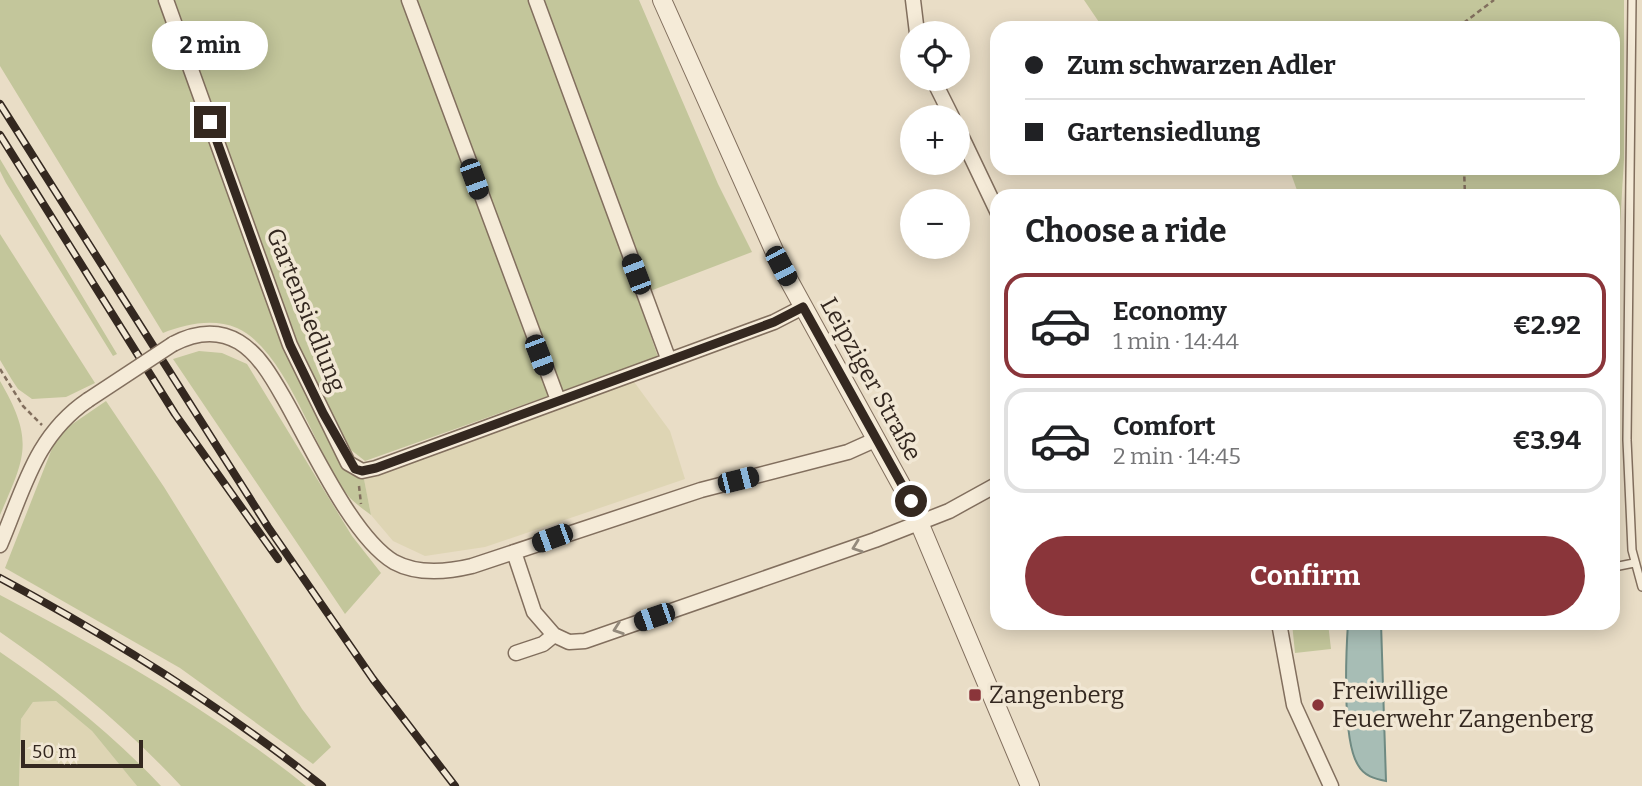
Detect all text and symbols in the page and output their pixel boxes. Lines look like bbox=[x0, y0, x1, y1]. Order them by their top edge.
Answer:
callout: 2 min bbox=[152, 20, 268, 69]
map controls bbox=[900, 21, 970, 259]
button: locate bbox=[900, 21, 970, 91]
text: 2 min bbox=[179, 31, 241, 59]
text: Zum schwarzen Adler bbox=[1067, 50, 1336, 81]
button: + bbox=[900, 105, 970, 175]
route end bbox=[194, 106, 226, 138]
text: Gartensiedlung bbox=[1067, 117, 1260, 148]
car bbox=[457, 156, 492, 202]
button: − bbox=[900, 189, 970, 259]
text: Choose a ride bbox=[1025, 212, 1226, 250]
street label: Gartensiedlung bbox=[260, 224, 352, 396]
car bbox=[762, 243, 801, 289]
car bbox=[619, 251, 654, 297]
street label: Leipziger Straße bbox=[815, 293, 927, 465]
icon: car bbox=[1029, 294, 1092, 357]
text: Economy bbox=[1113, 296, 1227, 327]
text: €2.92 bbox=[1513, 310, 1581, 341]
text: 1 min · 14:44 bbox=[1113, 327, 1239, 355]
car bbox=[522, 332, 557, 378]
icon: car bbox=[1029, 409, 1092, 472]
text: Comfort bbox=[1113, 411, 1216, 442]
text: €3.94 bbox=[1512, 425, 1581, 456]
text: 2 min · 14:45 bbox=[1113, 442, 1241, 470]
car bbox=[716, 465, 761, 495]
route start bbox=[895, 485, 927, 517]
car bbox=[529, 521, 576, 555]
button: Confirm bbox=[1025, 536, 1585, 616]
one-way arrow bbox=[851, 538, 863, 552]
car bbox=[631, 600, 678, 634]
one-way arrow bbox=[613, 621, 625, 635]
place label: Freiwillige Feuerwehr Zangenberg bbox=[1332, 677, 1594, 733]
place label: Zangenberg bbox=[989, 681, 1124, 709]
marker: Zangenberg bbox=[967, 687, 983, 703]
marker: Freiwillige Feuerwehr Zangenberg bbox=[1310, 697, 1326, 713]
scale bar bbox=[21, 737, 144, 769]
text: 50 m bbox=[32, 740, 76, 763]

